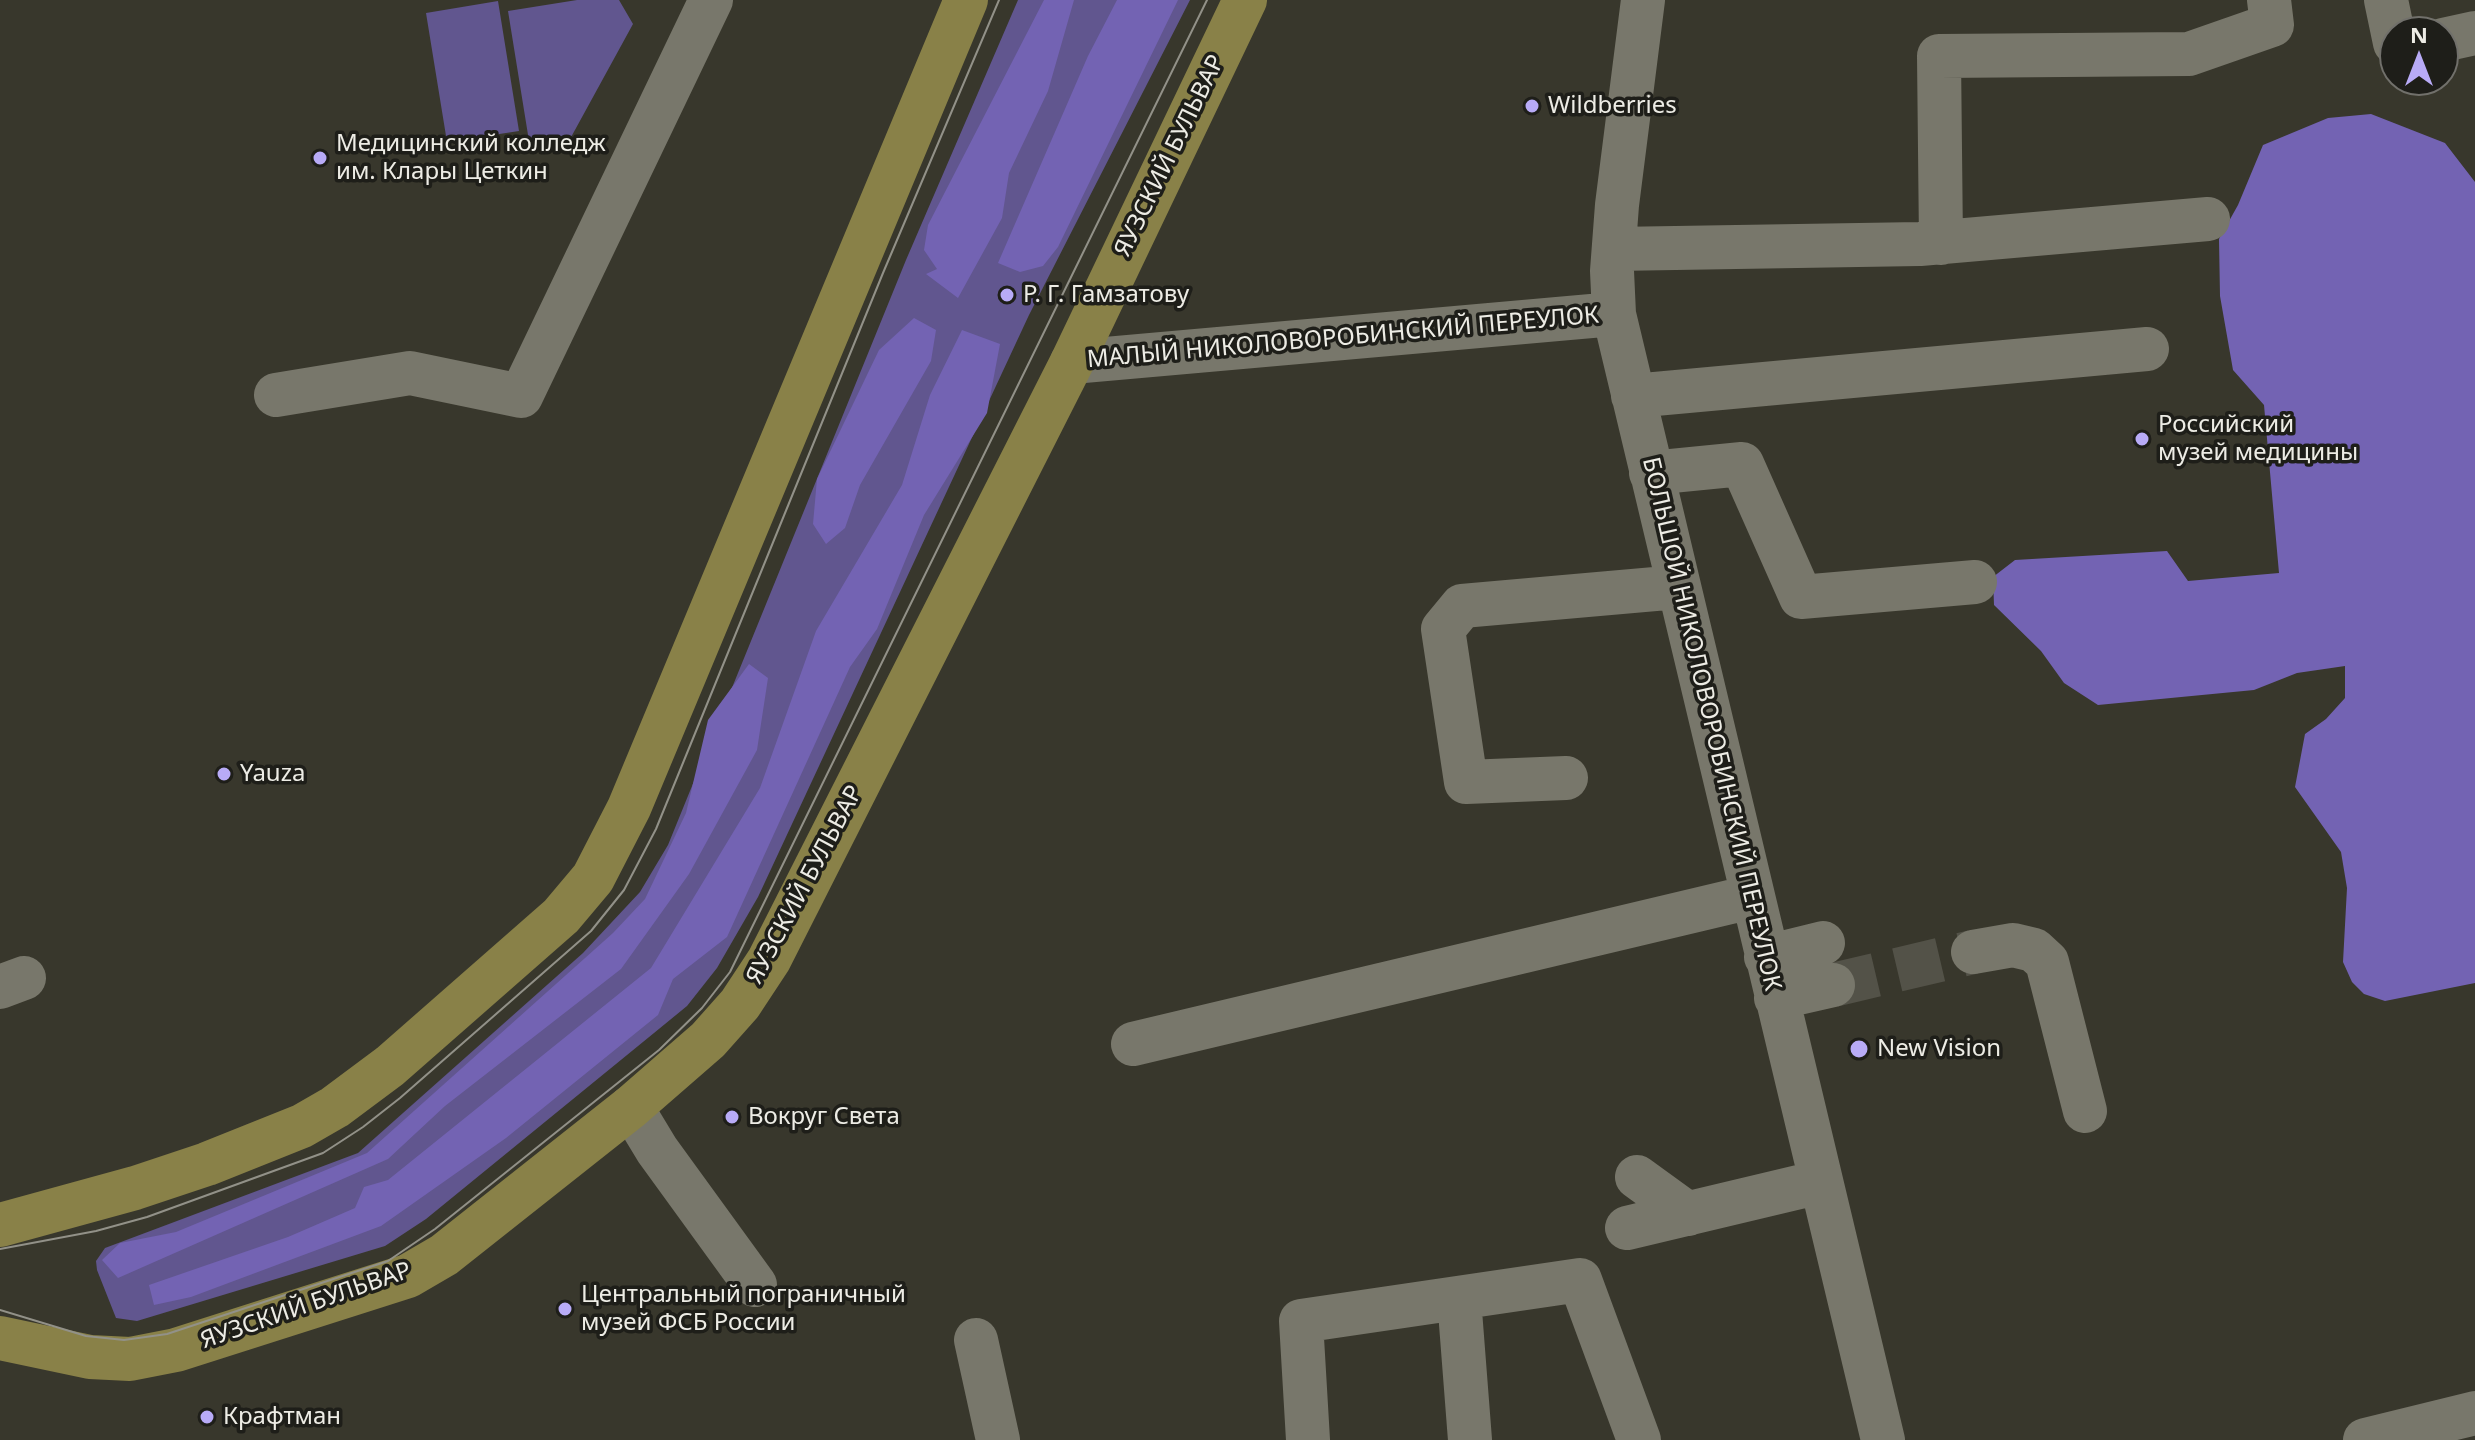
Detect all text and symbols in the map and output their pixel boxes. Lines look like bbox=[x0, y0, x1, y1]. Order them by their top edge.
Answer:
north arrow bbox=[2379, 16, 2459, 96]
text: N bbox=[2410, 19, 2428, 49]
street label: ЯУЗСКИЙ БУЛЬВАР bbox=[1109, 50, 1231, 262]
place label: Wildberries bbox=[1548, 92, 1677, 120]
marker: Wildberries bbox=[1523, 97, 1541, 115]
place label: Медицинский колледж им. Клары Цеткин bbox=[336, 130, 606, 186]
marker: Медицинский колледж им. Клары Цеткин bbox=[311, 149, 329, 167]
place label: Р. Г. Гамзатову bbox=[1023, 281, 1189, 309]
marker: Р. Г. Гамзатову bbox=[998, 286, 1016, 304]
street label: МАЛЫЙ НИКОЛОВОРОБИНСКИЙ ПЕРЕУЛОК bbox=[1086, 301, 1600, 375]
place label: Российский музей медицины bbox=[2158, 411, 2358, 467]
marker: Российский музей медицины bbox=[2133, 430, 2151, 448]
street label: БОЛЬШОЙ НИКОЛОВОРОБИНСКИЙ ПЕРЕУЛОК bbox=[1635, 454, 1787, 994]
place label: Yauza bbox=[240, 760, 305, 788]
marker: Yauza bbox=[215, 765, 233, 783]
street label: ЯУЗСКИЙ БУЛЬВАР bbox=[740, 781, 870, 989]
place label: New Vision bbox=[1877, 1035, 2001, 1063]
marker: New Vision bbox=[1848, 1038, 1870, 1060]
place label: Вокруг Света bbox=[748, 1103, 900, 1131]
marker: Вокруг Света bbox=[723, 1108, 741, 1126]
street label: ЯУЗСКИЙ БУЛЬВАР bbox=[197, 1256, 415, 1356]
place label: Центральный пограничный музей ФСБ России bbox=[581, 1281, 906, 1337]
marker: Центральный пограничный музей ФСБ России bbox=[556, 1300, 574, 1318]
place label: Крафтман bbox=[223, 1403, 341, 1431]
marker: Крафтман bbox=[198, 1408, 216, 1426]

